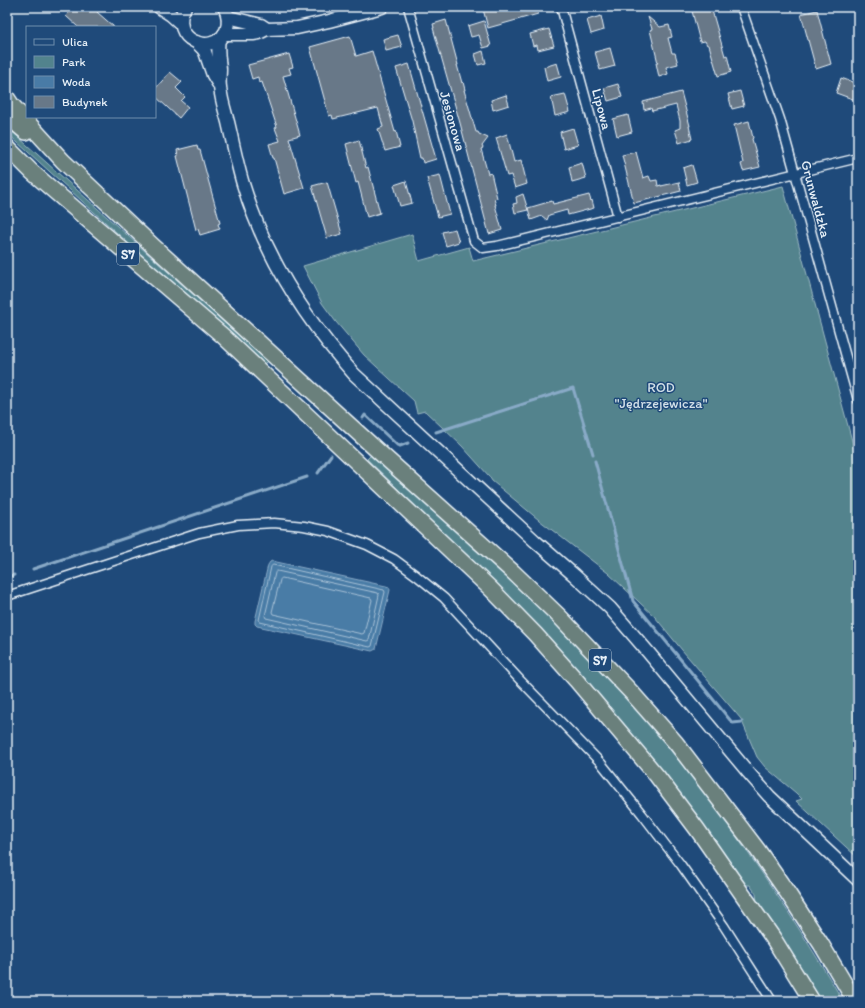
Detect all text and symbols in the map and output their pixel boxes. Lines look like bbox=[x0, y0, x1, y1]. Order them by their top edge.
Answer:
legend bbox=[26, 26, 156, 118]
text: Ulica bbox=[62, 35, 88, 49]
text: Park bbox=[62, 55, 86, 69]
text: Woda bbox=[62, 75, 91, 89]
street label: Lipowa bbox=[588, 87, 615, 132]
street label: Jesionowa bbox=[436, 89, 469, 153]
text: Budynek bbox=[62, 95, 108, 109]
street label: Grunwaldzka bbox=[797, 159, 834, 240]
road number: S7 bbox=[117, 243, 139, 265]
park label: ROD "Jędrzejewicza" bbox=[614, 379, 708, 412]
road number: S7 bbox=[589, 649, 611, 671]

